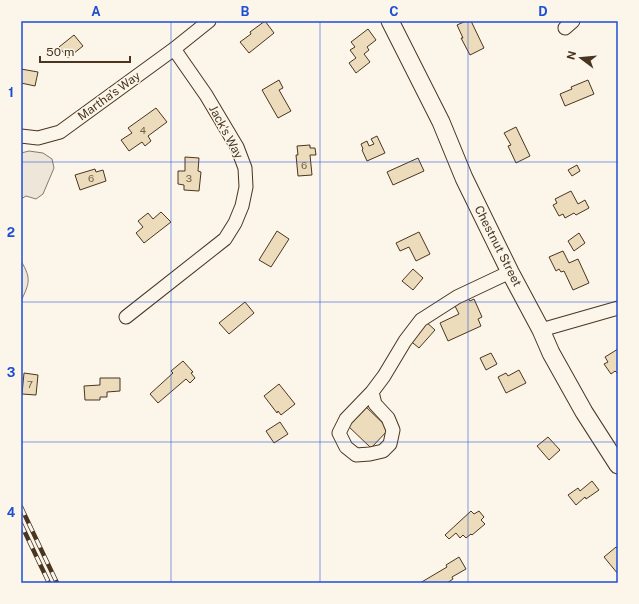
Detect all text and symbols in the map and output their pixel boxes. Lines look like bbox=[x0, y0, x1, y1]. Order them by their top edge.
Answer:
text: A bbox=[91, 4, 101, 19]
text: B bbox=[241, 4, 250, 19]
text: C bbox=[389, 4, 399, 19]
text: D bbox=[538, 4, 548, 19]
scale bar bbox=[40, 38, 130, 64]
north arrow bbox=[561, 38, 601, 78]
text: 50 m bbox=[46, 45, 74, 59]
text: N bbox=[564, 49, 578, 61]
street label: Martha's Way bbox=[75, 68, 143, 123]
text: 1 bbox=[8, 85, 14, 100]
street label: Jack's Way bbox=[206, 103, 246, 162]
house number: 4 bbox=[140, 124, 146, 136]
house number: 6 bbox=[301, 159, 307, 171]
house number: 6 bbox=[88, 172, 94, 184]
house number: 3 bbox=[186, 172, 192, 184]
street label: Chestnut Street bbox=[472, 203, 525, 289]
text: 2 bbox=[7, 225, 15, 240]
text: 3 bbox=[7, 365, 16, 380]
house number: 7 bbox=[27, 378, 33, 390]
text: 4 bbox=[7, 505, 16, 520]

